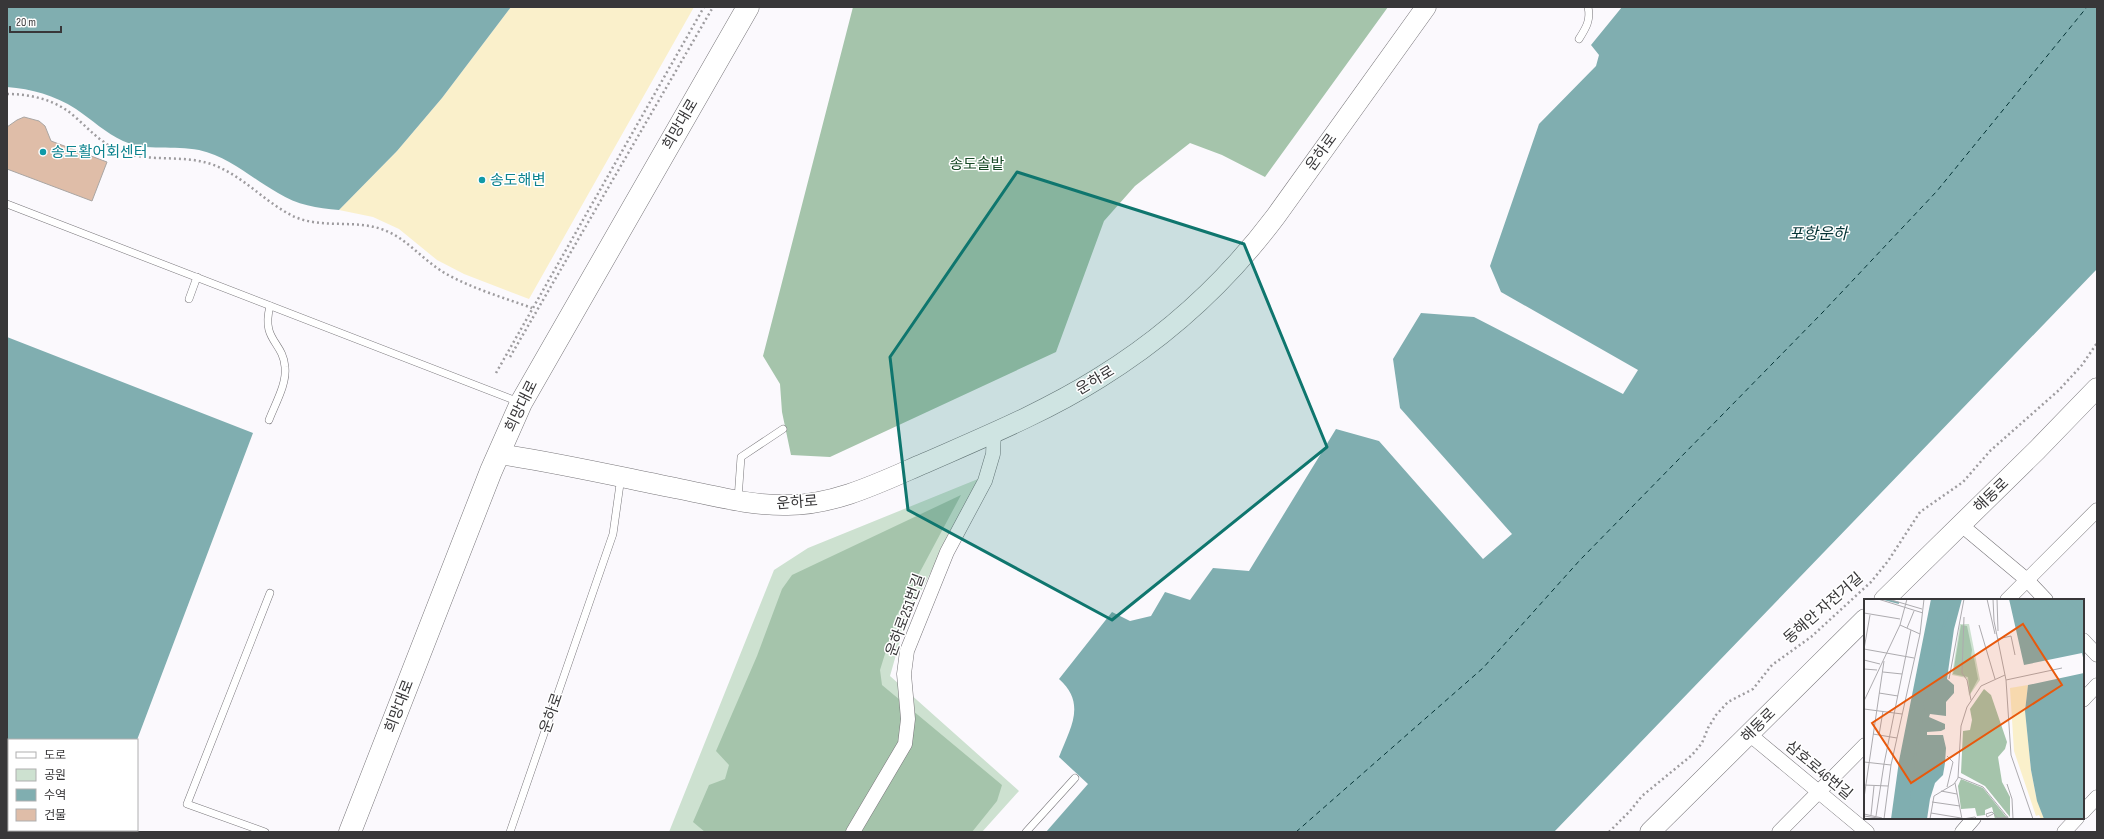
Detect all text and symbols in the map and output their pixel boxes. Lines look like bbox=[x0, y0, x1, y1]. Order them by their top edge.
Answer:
scale bar bbox=[10, 8, 61, 34]
text: 20 m bbox=[16, 15, 36, 30]
street label: 희망대로 bbox=[658, 96, 702, 153]
street label: 운하로 bbox=[1302, 130, 1341, 175]
place label: 송도활어회센터 bbox=[51, 143, 148, 162]
marker: 송도활어회센터 bbox=[38, 147, 48, 157]
park label: 송도솔밭 bbox=[949, 155, 1005, 174]
place label: 송도해변 bbox=[490, 171, 545, 190]
marker: 송도해변 bbox=[477, 175, 487, 185]
water label: 포항운하 bbox=[1789, 225, 1850, 244]
street label: 운하로 bbox=[1073, 362, 1118, 399]
street label: 희망대로 bbox=[501, 377, 542, 435]
street label: 해동로 bbox=[1970, 474, 2013, 517]
street label: 운하로 bbox=[776, 492, 818, 513]
street label: 동해안 자전거길 bbox=[1780, 569, 1867, 648]
street label: 운하로251번길 bbox=[882, 571, 929, 659]
inset map bbox=[1864, 599, 2084, 819]
street label: 희망대로 bbox=[381, 677, 418, 735]
street label: 운하로 bbox=[536, 690, 567, 736]
street label: 해동로 bbox=[1737, 704, 1780, 747]
street label: 삼호로46번길 bbox=[1781, 737, 1856, 804]
legend bbox=[8, 739, 138, 831]
text: 도로 bbox=[44, 748, 66, 763]
text: 공원 bbox=[44, 768, 66, 783]
text: 수역 bbox=[44, 788, 66, 803]
text: 건물 bbox=[44, 808, 66, 823]

